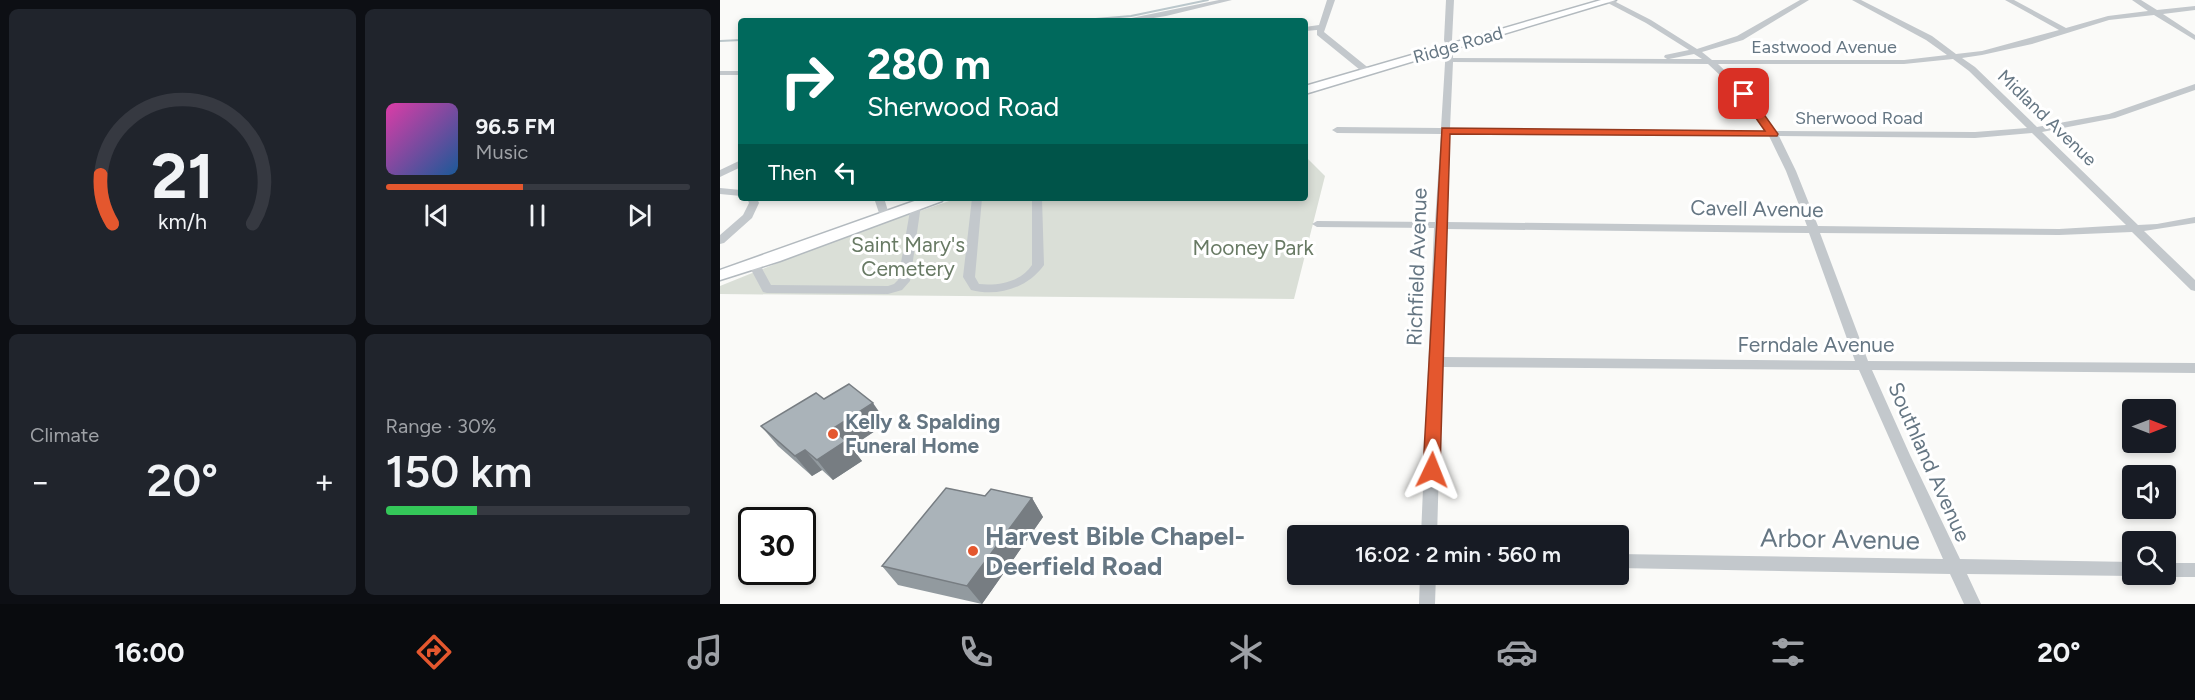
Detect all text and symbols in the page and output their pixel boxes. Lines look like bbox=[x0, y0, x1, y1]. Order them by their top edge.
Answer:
street label: Ridge Road bbox=[1411, 22, 1505, 68]
street label: Eastwood Avenue bbox=[1751, 36, 1897, 58]
text: 280 m bbox=[867, 39, 991, 90]
icon: right bbox=[768, 42, 846, 120]
street label: Midland Avenue bbox=[1993, 65, 2101, 171]
pin bbox=[1718, 68, 1769, 119]
icon: arrive bbox=[1727, 77, 1760, 110]
text: Sherwood Road bbox=[867, 90, 1059, 123]
street label: Sherwood Road bbox=[1795, 107, 1923, 129]
text: 96.5 FM bbox=[476, 113, 556, 140]
text: 21 bbox=[151, 139, 213, 214]
text: Music bbox=[476, 140, 528, 164]
icon: left bbox=[829, 156, 862, 189]
text: Then bbox=[768, 159, 817, 186]
street label: Richfield Avenue bbox=[1401, 187, 1432, 347]
street label: Cavell Avenue bbox=[1690, 195, 1824, 222]
icon: previous bbox=[420, 199, 453, 232]
icon: pause bbox=[521, 199, 554, 232]
icon: next bbox=[623, 199, 656, 232]
text: km/h bbox=[158, 210, 207, 235]
park label: Saint Mary's Cemetery bbox=[851, 232, 965, 281]
park label: Mooney Park bbox=[1192, 235, 1314, 260]
street label: Ferndale Avenue bbox=[1738, 332, 1894, 357]
street label: Southland Avenue bbox=[1883, 378, 1976, 545]
north arrow bbox=[2122, 399, 2176, 453]
map controls bbox=[2122, 399, 2176, 585]
place label: Kelly & Spalding Funeral Home bbox=[845, 409, 1000, 458]
text: Range · 30% bbox=[386, 414, 496, 438]
text: Climate bbox=[30, 423, 99, 447]
marker: Kelly & Spalding Funeral Home bbox=[826, 427, 840, 441]
position arrow bbox=[1400, 438, 1464, 502]
text: 150 km bbox=[386, 444, 532, 498]
text: 20° bbox=[146, 453, 218, 507]
text: − bbox=[30, 462, 51, 501]
text: + bbox=[314, 462, 335, 501]
button: sound bbox=[2122, 465, 2176, 519]
speed limit sign: 30 bbox=[738, 507, 816, 585]
place label: Harvest Bible Chapel- Deerfield Road bbox=[985, 520, 1245, 582]
street label: Arbor Avenue bbox=[1760, 522, 1920, 556]
button: search bbox=[2122, 531, 2176, 585]
text: 16:02 · 2 min · 560 m bbox=[1355, 541, 1561, 568]
marker: Harvest Bible Chapel- Deerfield Road bbox=[966, 544, 980, 558]
icon: directions bbox=[413, 631, 455, 673]
icon: music bbox=[684, 631, 726, 673]
icon: phone bbox=[955, 631, 997, 673]
icon: climate bbox=[1225, 631, 1267, 673]
icon: car bbox=[1496, 631, 1538, 673]
icon: filters bbox=[1767, 631, 1809, 673]
text: 16:00 bbox=[114, 636, 185, 669]
text: 20° bbox=[2037, 636, 2081, 669]

